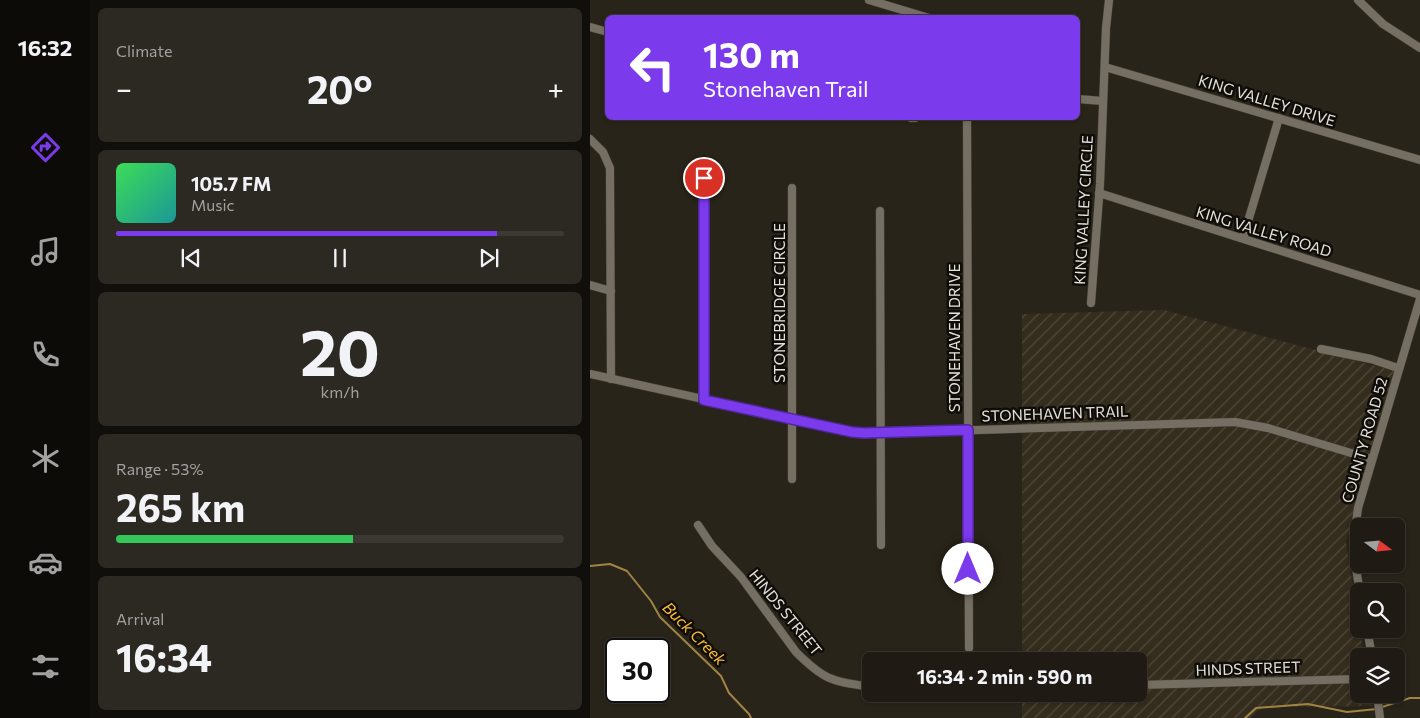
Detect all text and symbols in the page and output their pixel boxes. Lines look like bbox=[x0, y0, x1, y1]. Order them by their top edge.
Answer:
text: 130 m bbox=[703, 32, 800, 75]
text: 16:32 bbox=[18, 34, 72, 61]
icon: left bbox=[620, 35, 685, 100]
text: Climate bbox=[116, 41, 172, 60]
text: 20° bbox=[307, 65, 373, 112]
text: − bbox=[116, 71, 132, 105]
text: + bbox=[548, 71, 564, 105]
street label: KING VALLEY DRIVE bbox=[1196, 71, 1338, 129]
text: Stonehaven Trail bbox=[703, 75, 869, 102]
icon: directions bbox=[28, 130, 63, 165]
street label: KING VALLEY CIRCLE bbox=[1070, 135, 1096, 285]
pin bbox=[683, 157, 725, 199]
icon: arrive bbox=[690, 164, 718, 192]
text: 105.7 FM bbox=[191, 172, 271, 195]
text: Music bbox=[191, 195, 235, 214]
street label: KING VALLEY ROAD bbox=[1194, 202, 1334, 260]
street label: STONEBRIDGE CIRCLE bbox=[770, 223, 788, 383]
icon: music bbox=[28, 234, 63, 269]
icon: previous bbox=[177, 244, 205, 272]
icon: pause bbox=[326, 244, 354, 272]
icon: next bbox=[475, 244, 503, 272]
street label: STONEHAVEN DRIVE bbox=[945, 264, 963, 412]
text: 20 bbox=[300, 310, 380, 389]
icon: phone bbox=[28, 337, 63, 372]
street label: COUNTY ROAD 52 bbox=[1337, 375, 1391, 505]
text: km/h bbox=[321, 382, 359, 401]
street label: STONEHAVEN TRAIL bbox=[981, 401, 1129, 425]
icon: climate bbox=[28, 441, 63, 476]
text: Range · 53% bbox=[116, 459, 203, 478]
text: 265 km bbox=[116, 483, 245, 530]
north arrow bbox=[1350, 518, 1405, 572]
map controls bbox=[1350, 518, 1405, 703]
position arrow bbox=[941, 542, 993, 594]
icon: car bbox=[28, 545, 63, 580]
street label: HINDS STREET bbox=[746, 565, 826, 659]
button: search bbox=[1350, 583, 1405, 638]
water label: Buck Creek bbox=[659, 597, 731, 669]
text: Arrival bbox=[116, 609, 164, 628]
text: 16:34 bbox=[116, 633, 212, 680]
speed limit sign: 30 bbox=[605, 638, 670, 703]
button: layers bbox=[1350, 648, 1405, 703]
icon: filters bbox=[28, 649, 63, 684]
street label: HINDS STREET bbox=[1195, 657, 1301, 679]
text: 16:34 · 2 min · 590 m bbox=[917, 665, 1092, 688]

